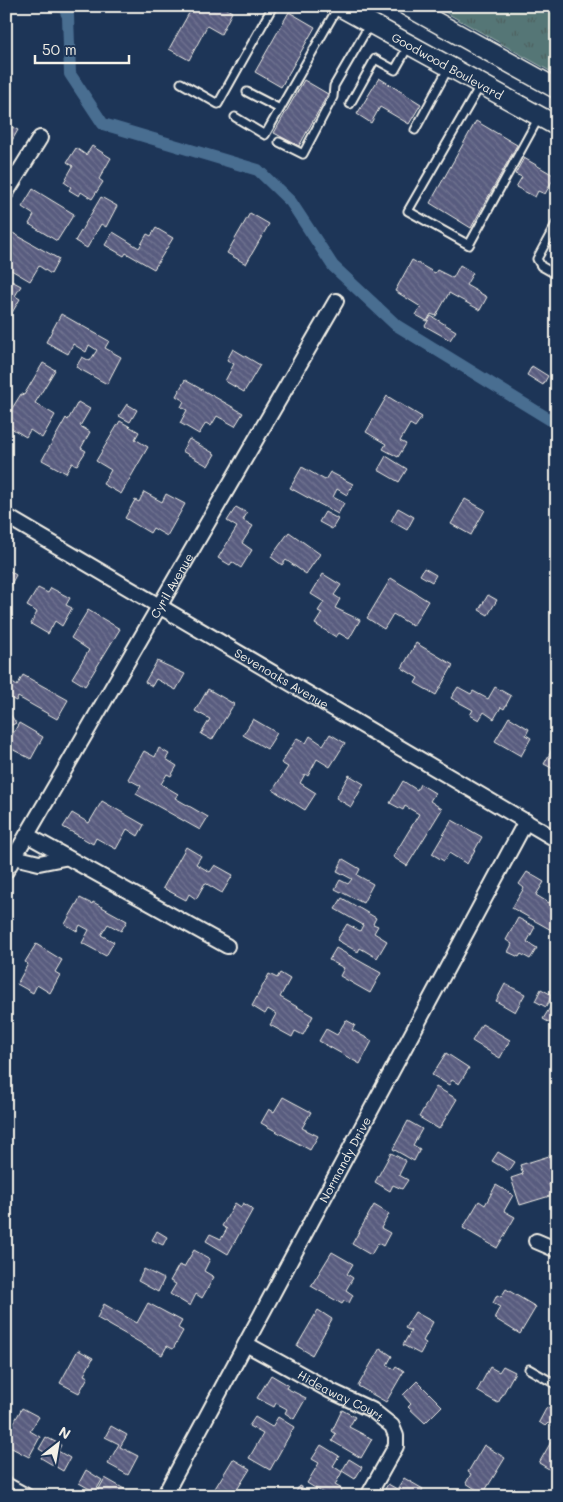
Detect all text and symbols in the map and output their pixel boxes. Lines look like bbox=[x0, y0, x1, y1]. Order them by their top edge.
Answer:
street label: Goodwood Boulevard bbox=[389, 29, 507, 103]
scale bar bbox=[35, 32, 129, 64]
text: 50 m bbox=[42, 39, 77, 59]
street label: Cyril Avenue bbox=[146, 550, 197, 621]
street label: Sevenoaks Avenue bbox=[232, 644, 332, 712]
street label: Normandy Drive bbox=[315, 1114, 374, 1205]
street label: Hideaway Court bbox=[295, 1366, 387, 1425]
north arrow bbox=[32, 1420, 82, 1470]
text: N bbox=[55, 1422, 74, 1443]

